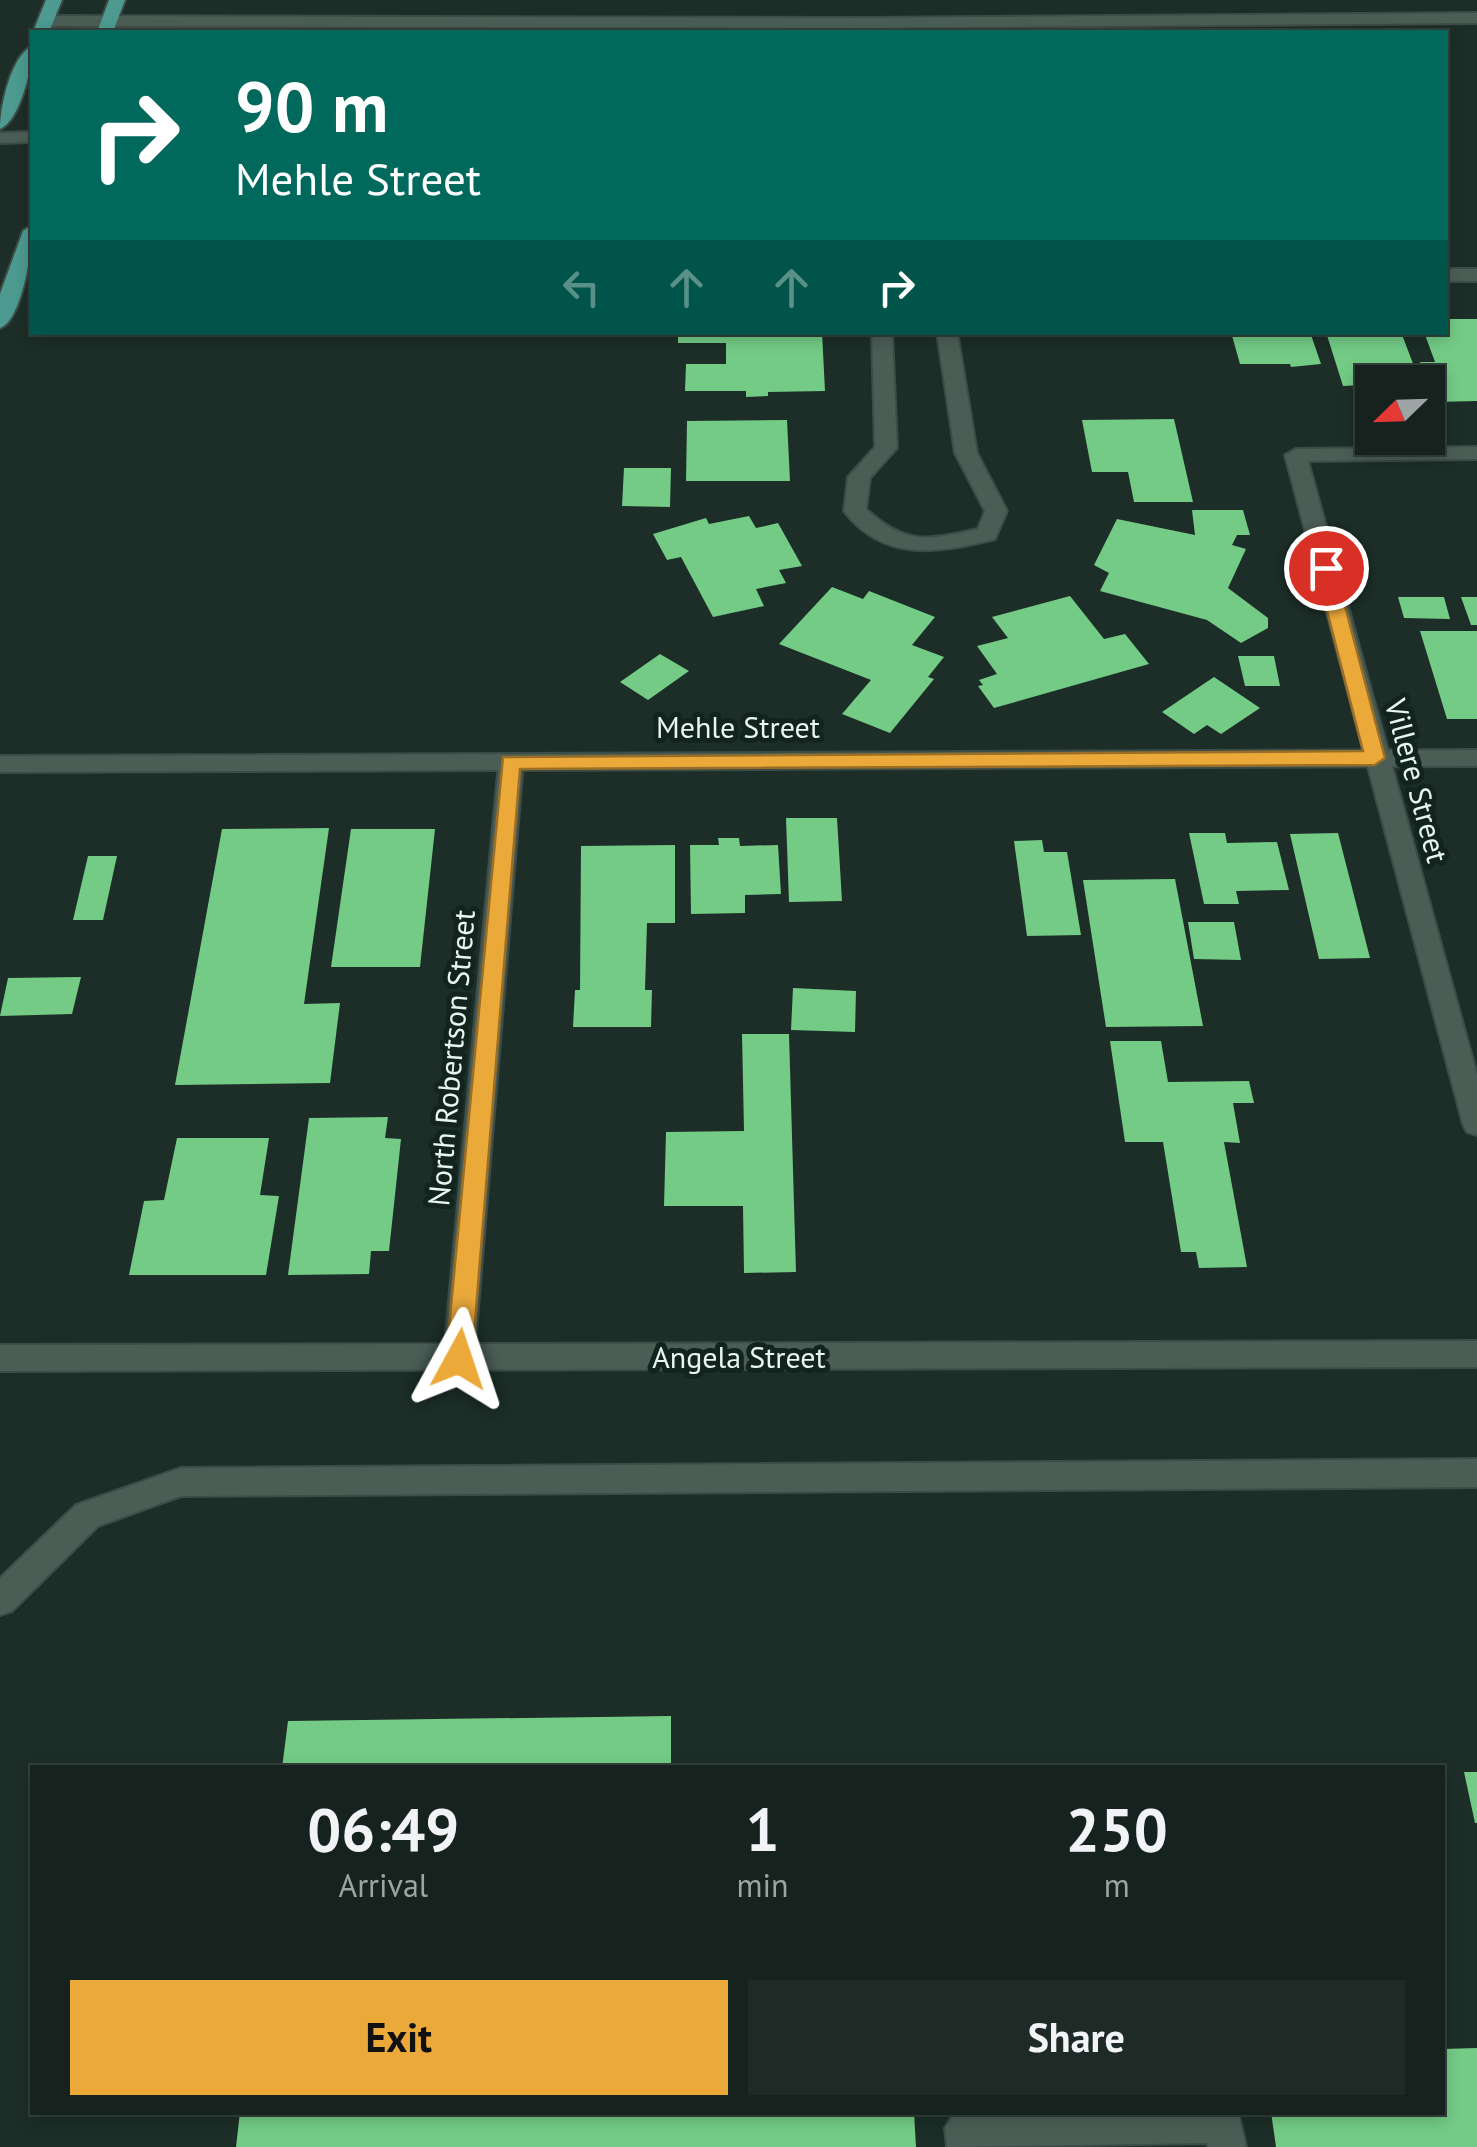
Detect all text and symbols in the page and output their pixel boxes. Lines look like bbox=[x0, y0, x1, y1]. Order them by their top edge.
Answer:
text: 90 m bbox=[235, 61, 388, 151]
icon: right bbox=[70, 70, 200, 200]
text: Mehle Street bbox=[235, 149, 481, 207]
icon: left bbox=[554, 260, 609, 315]
icon: ahead bbox=[659, 260, 714, 315]
icon: ahead bbox=[764, 260, 819, 315]
icon: right bbox=[869, 260, 924, 315]
north arrow bbox=[1355, 365, 1445, 455]
map controls bbox=[1355, 365, 1445, 455]
pin bbox=[1284, 526, 1369, 611]
icon: arrive bbox=[1299, 541, 1354, 596]
street label: Villere Street bbox=[1377, 693, 1458, 867]
street label: Mehle Street bbox=[656, 707, 820, 746]
street label: North Robertson Street bbox=[418, 908, 483, 1207]
position arrow bbox=[407, 1307, 511, 1411]
street label: Angela Street bbox=[652, 1337, 826, 1376]
text: 06:49 bbox=[307, 1790, 459, 1868]
text: 1 bbox=[746, 1790, 780, 1868]
text: 250 bbox=[1066, 1790, 1168, 1868]
text: Arrival bbox=[338, 1864, 428, 1906]
text: min bbox=[737, 1864, 789, 1906]
text: m bbox=[1104, 1864, 1130, 1906]
button: Exit bbox=[70, 1980, 728, 2095]
button: Share bbox=[748, 1980, 1405, 2095]

